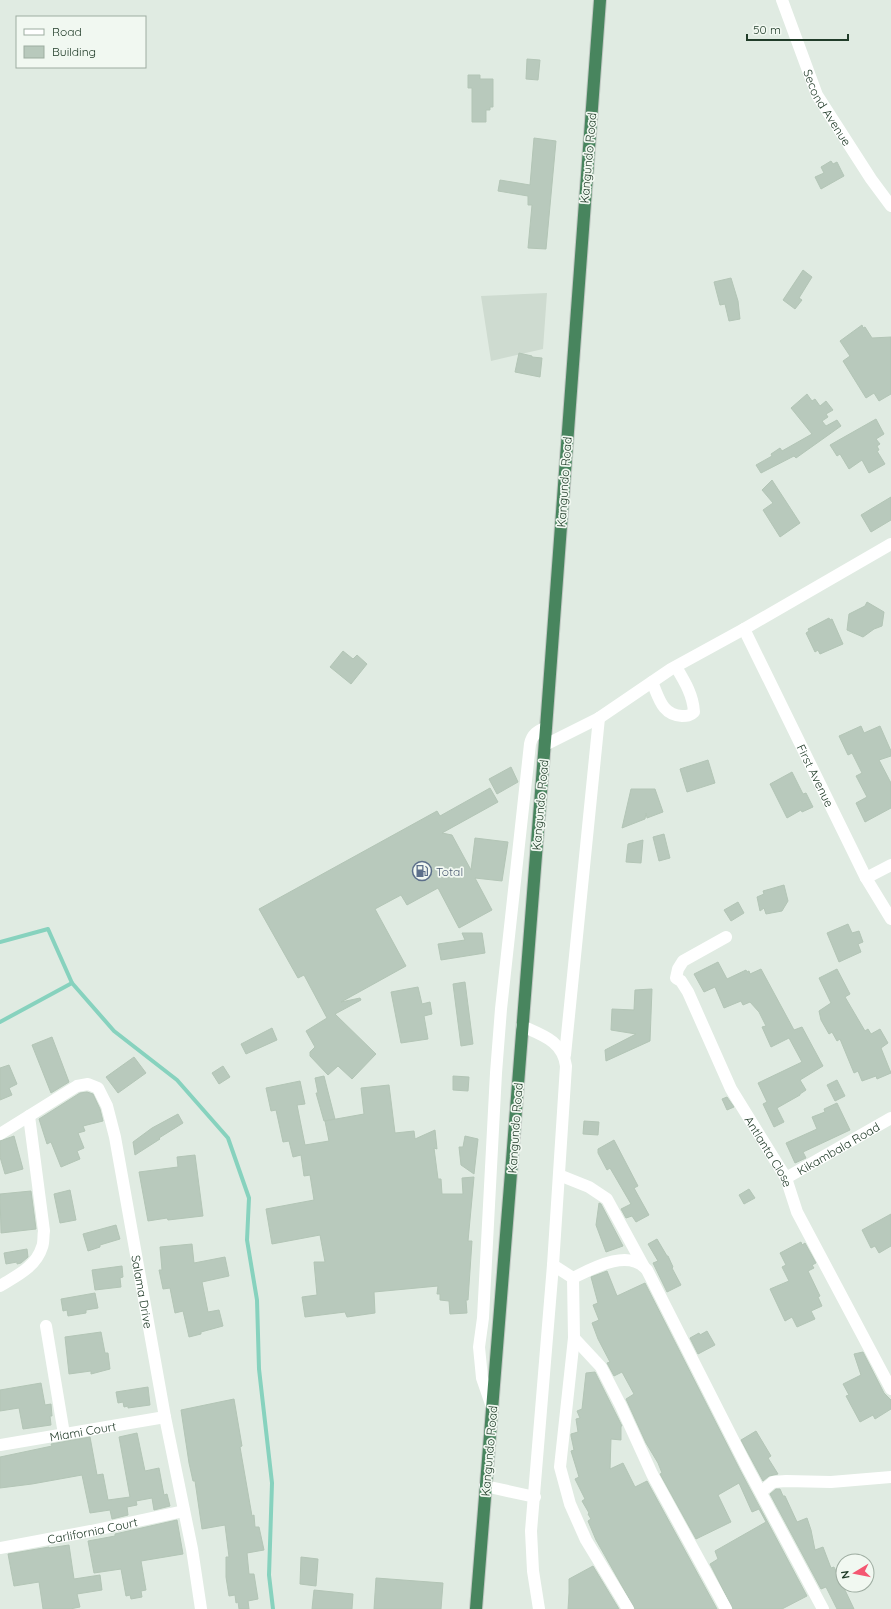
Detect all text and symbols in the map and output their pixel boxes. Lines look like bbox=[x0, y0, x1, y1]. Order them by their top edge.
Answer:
legend bbox=[16, 16, 146, 68]
scale bar bbox=[747, 16, 848, 42]
text: 50 m bbox=[753, 22, 781, 37]
text: Road bbox=[52, 24, 82, 39]
text: Building bbox=[52, 44, 96, 59]
street label: Second Avenue bbox=[801, 67, 855, 148]
street label: Kangundo Road bbox=[577, 112, 599, 204]
street label: Kangundo Road bbox=[553, 436, 575, 528]
street label: First Avenue bbox=[794, 742, 838, 809]
street label: Kangundo Road bbox=[529, 759, 551, 851]
fuel station icon: Total bbox=[411, 860, 433, 882]
place label: Total bbox=[436, 864, 463, 879]
street label: Kangundo Road bbox=[504, 1082, 526, 1174]
street label: Antlanta Close bbox=[742, 1113, 796, 1189]
street label: Kikambala Road bbox=[794, 1119, 882, 1178]
street label: Salama Drive bbox=[129, 1254, 157, 1330]
street label: Kangundo Road bbox=[478, 1405, 500, 1497]
street label: Miami Court bbox=[48, 1418, 117, 1444]
street label: Carlifornia Court bbox=[46, 1514, 139, 1547]
north arrow bbox=[835, 1553, 875, 1593]
text: N bbox=[838, 1570, 853, 1580]

